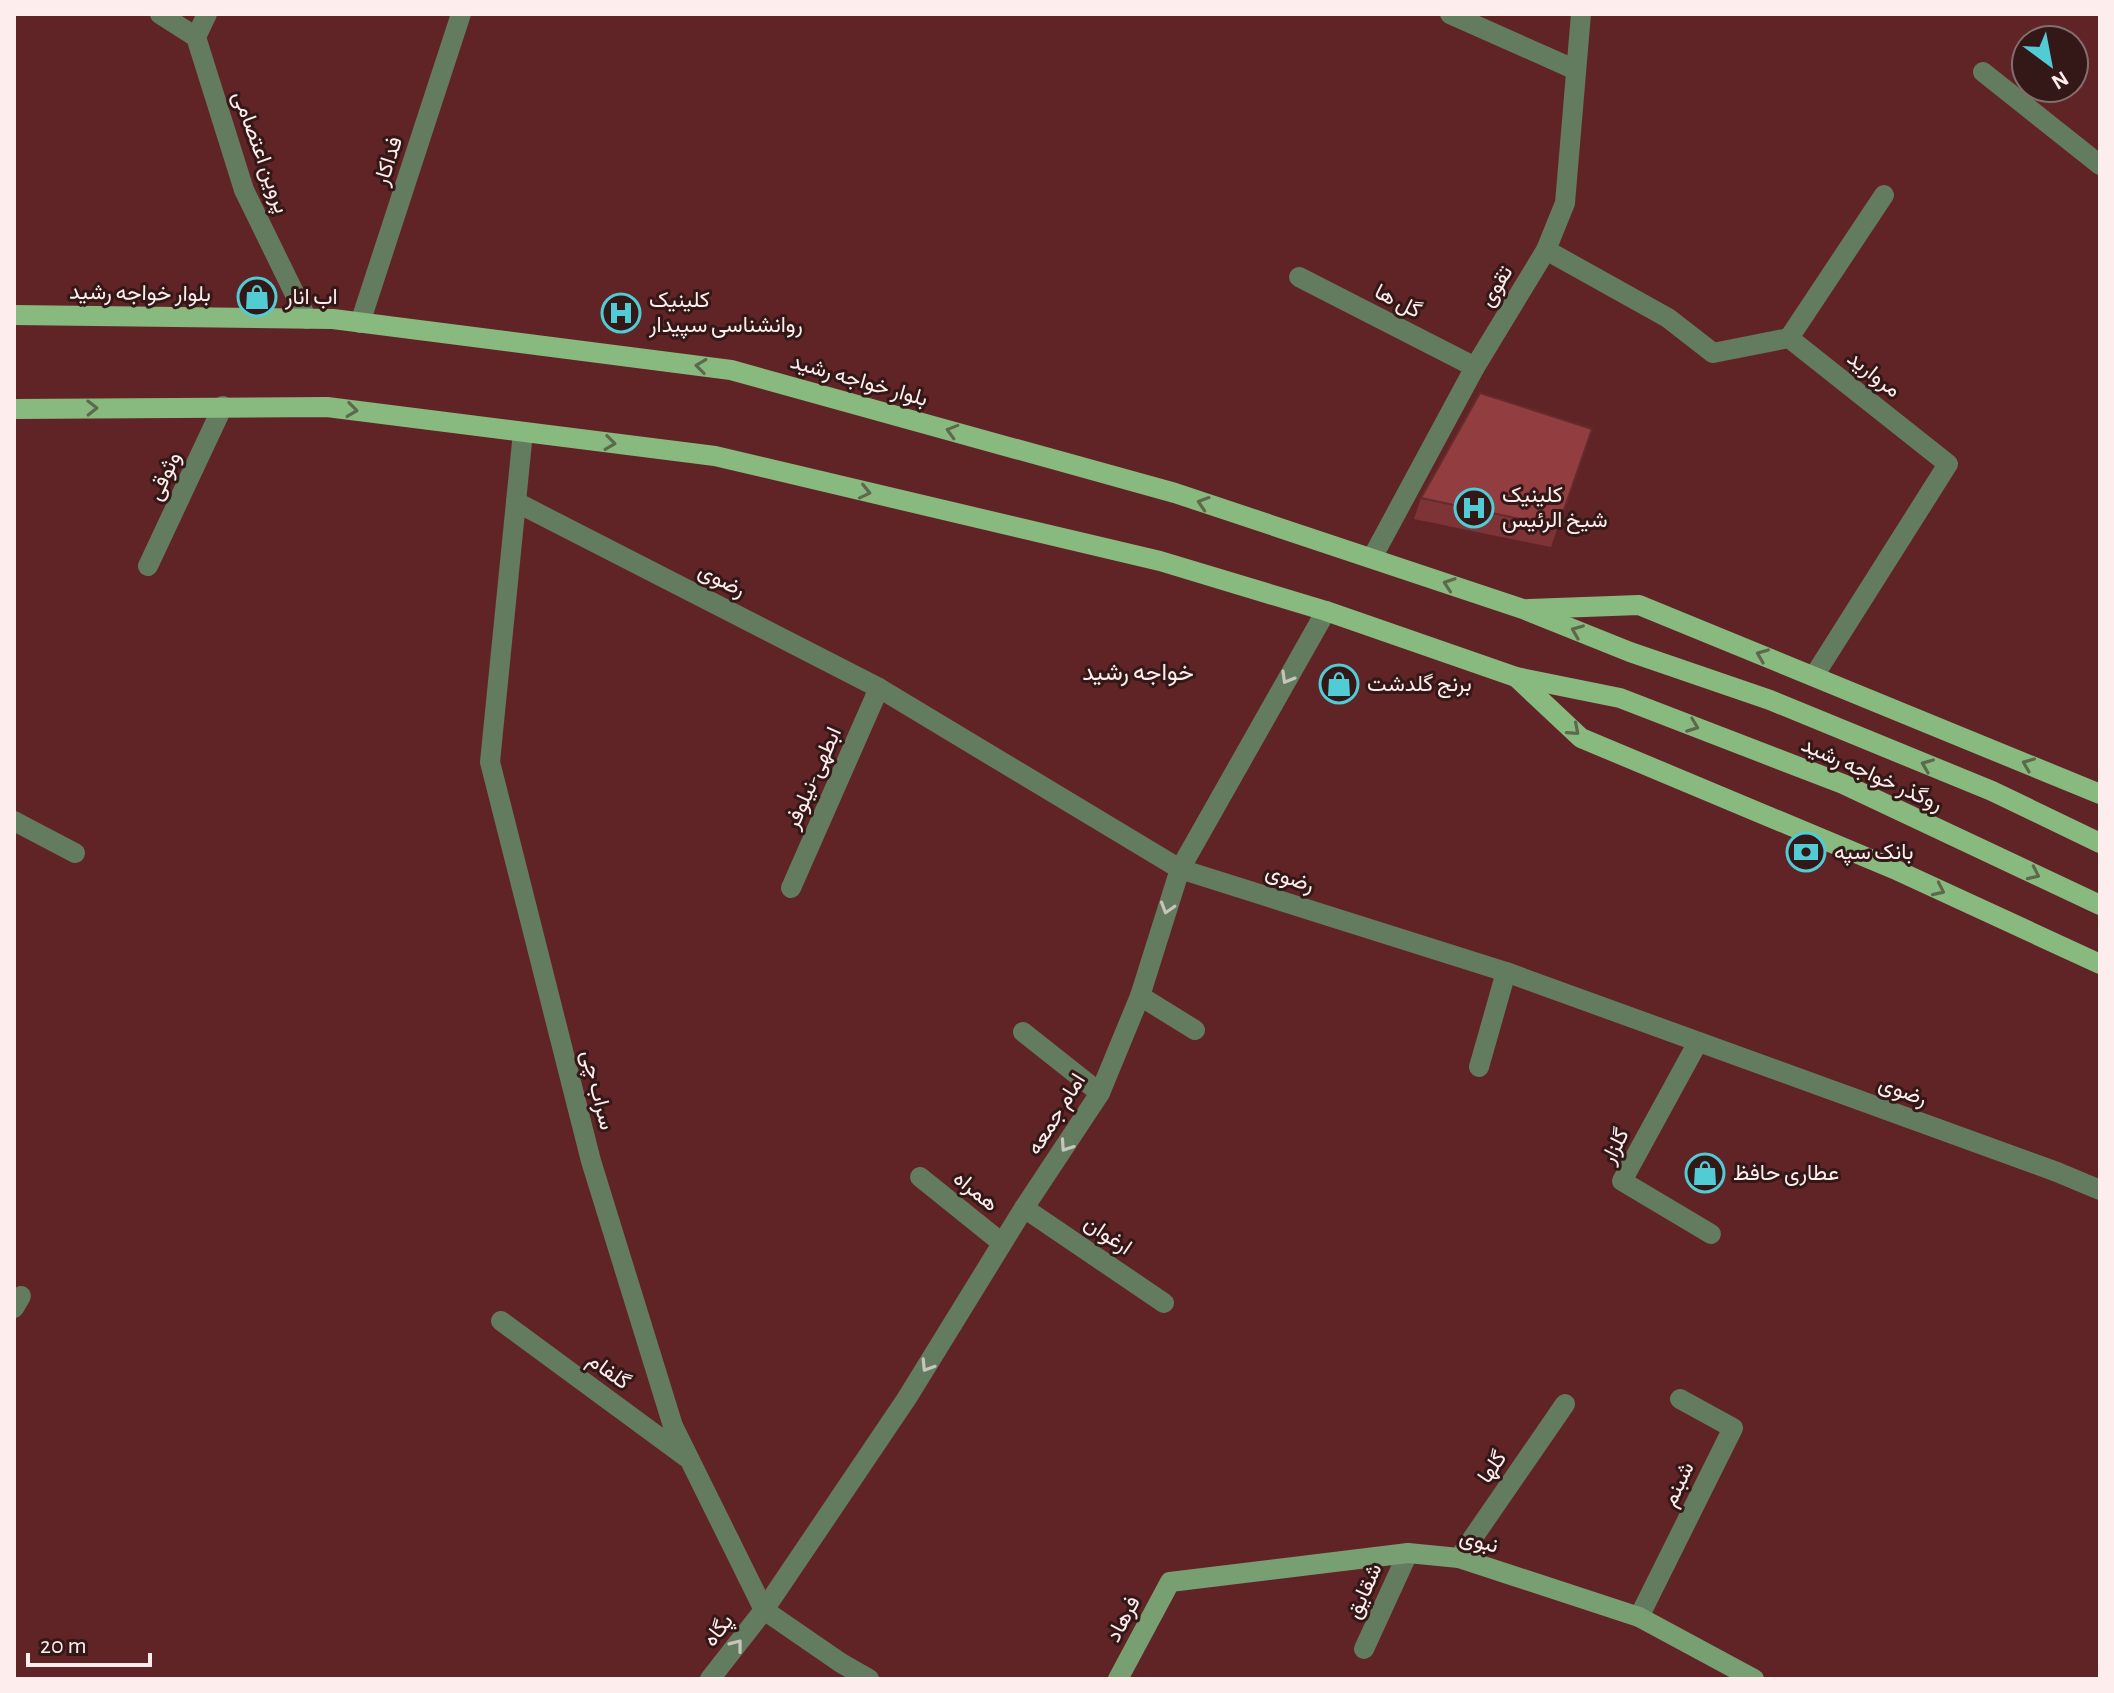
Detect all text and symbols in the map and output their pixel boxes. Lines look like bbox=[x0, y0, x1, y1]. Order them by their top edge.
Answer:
north arrow bbox=[2010, 24, 2090, 104]
text: N bbox=[2048, 67, 2072, 93]
street label: پروین اعتصامی bbox=[226, 88, 293, 217]
street label: فداکار bbox=[370, 134, 408, 190]
street label: تقوی bbox=[1475, 262, 1518, 311]
shop icon: اب انار bbox=[236, 276, 278, 318]
street label: گل ها bbox=[1371, 280, 1425, 323]
street label: بلوار خواجه رشید bbox=[69, 281, 211, 307]
place label: اب انار bbox=[284, 286, 338, 310]
place label: کلینیک روانشناسی سپیدار bbox=[648, 289, 803, 339]
hospital icon: کلینیک روانشناسی سپیدار bbox=[600, 292, 642, 334]
street label: مروارید bbox=[1842, 347, 1905, 403]
street label: بلوار خواجه رشید bbox=[787, 350, 930, 412]
one-way arrow bbox=[694, 358, 708, 375]
one-way arrow bbox=[86, 399, 99, 416]
one-way arrow bbox=[345, 401, 359, 418]
one-way arrow bbox=[946, 424, 960, 441]
one-way arrow bbox=[603, 434, 617, 451]
street label: وثوقی bbox=[143, 448, 186, 504]
one-way arrow bbox=[857, 482, 871, 499]
place label: کلینیک شیخ الرئیس bbox=[1502, 484, 1608, 534]
hospital icon: کلینیک شیخ الرئیس bbox=[1453, 487, 1495, 529]
one-way arrow bbox=[1196, 496, 1210, 512]
street label: رضوی bbox=[694, 559, 749, 603]
one-way arrow bbox=[1443, 578, 1457, 594]
one-way arrow bbox=[1571, 624, 1585, 640]
one-way arrow bbox=[1755, 648, 1770, 664]
district label: خواجه رشید bbox=[1082, 661, 1194, 687]
shop icon: برنج گلدشت bbox=[1318, 663, 1360, 705]
one-way arrow bbox=[1281, 670, 1297, 684]
place label: برنج گلدشت bbox=[1367, 673, 1472, 698]
one-way arrow bbox=[1685, 716, 1699, 733]
one-way arrow bbox=[1564, 720, 1579, 735]
street label: ابطهی-نیلوفر bbox=[780, 724, 847, 834]
street label: روگذر خواجه رشید bbox=[1797, 733, 1946, 817]
one-way arrow bbox=[1921, 758, 1935, 774]
one-way arrow bbox=[2022, 758, 2036, 774]
bank icon: بانک سپه bbox=[1785, 831, 1827, 873]
place label: بانک سپه bbox=[1834, 841, 1914, 866]
street label: رضوی bbox=[1262, 860, 1317, 898]
one-way arrow bbox=[2026, 864, 2040, 880]
one-way arrow bbox=[1931, 880, 1946, 896]
one-way arrow bbox=[1160, 901, 1176, 915]
street label: سراب چی bbox=[575, 1048, 619, 1133]
street label: امام جمعه bbox=[1023, 1070, 1092, 1160]
street label: رضوی bbox=[1875, 1072, 1930, 1112]
street label: گلزار bbox=[1596, 1125, 1635, 1169]
one-way arrow bbox=[1060, 1137, 1075, 1152]
shop icon: عطاری حافظ bbox=[1684, 1152, 1726, 1194]
place label: عطاری حافظ bbox=[1733, 1162, 1839, 1186]
street label: همراه bbox=[948, 1167, 1002, 1217]
street label: ارغوان bbox=[1079, 1211, 1136, 1260]
street label: گلفام bbox=[582, 1348, 634, 1396]
one-way arrow bbox=[921, 1357, 937, 1372]
street label: گلها bbox=[1473, 1447, 1512, 1488]
street label: شبنم bbox=[1658, 1458, 1701, 1511]
street label: نبوی bbox=[1457, 1525, 1501, 1559]
street label: شقایق bbox=[1342, 1560, 1388, 1623]
street label: فرهاد bbox=[1102, 1592, 1146, 1646]
street label: پگاه bbox=[699, 1610, 740, 1652]
scale bar bbox=[28, 1617, 150, 1667]
text: 20 m bbox=[40, 1634, 87, 1658]
one-way arrow bbox=[727, 1640, 742, 1654]

